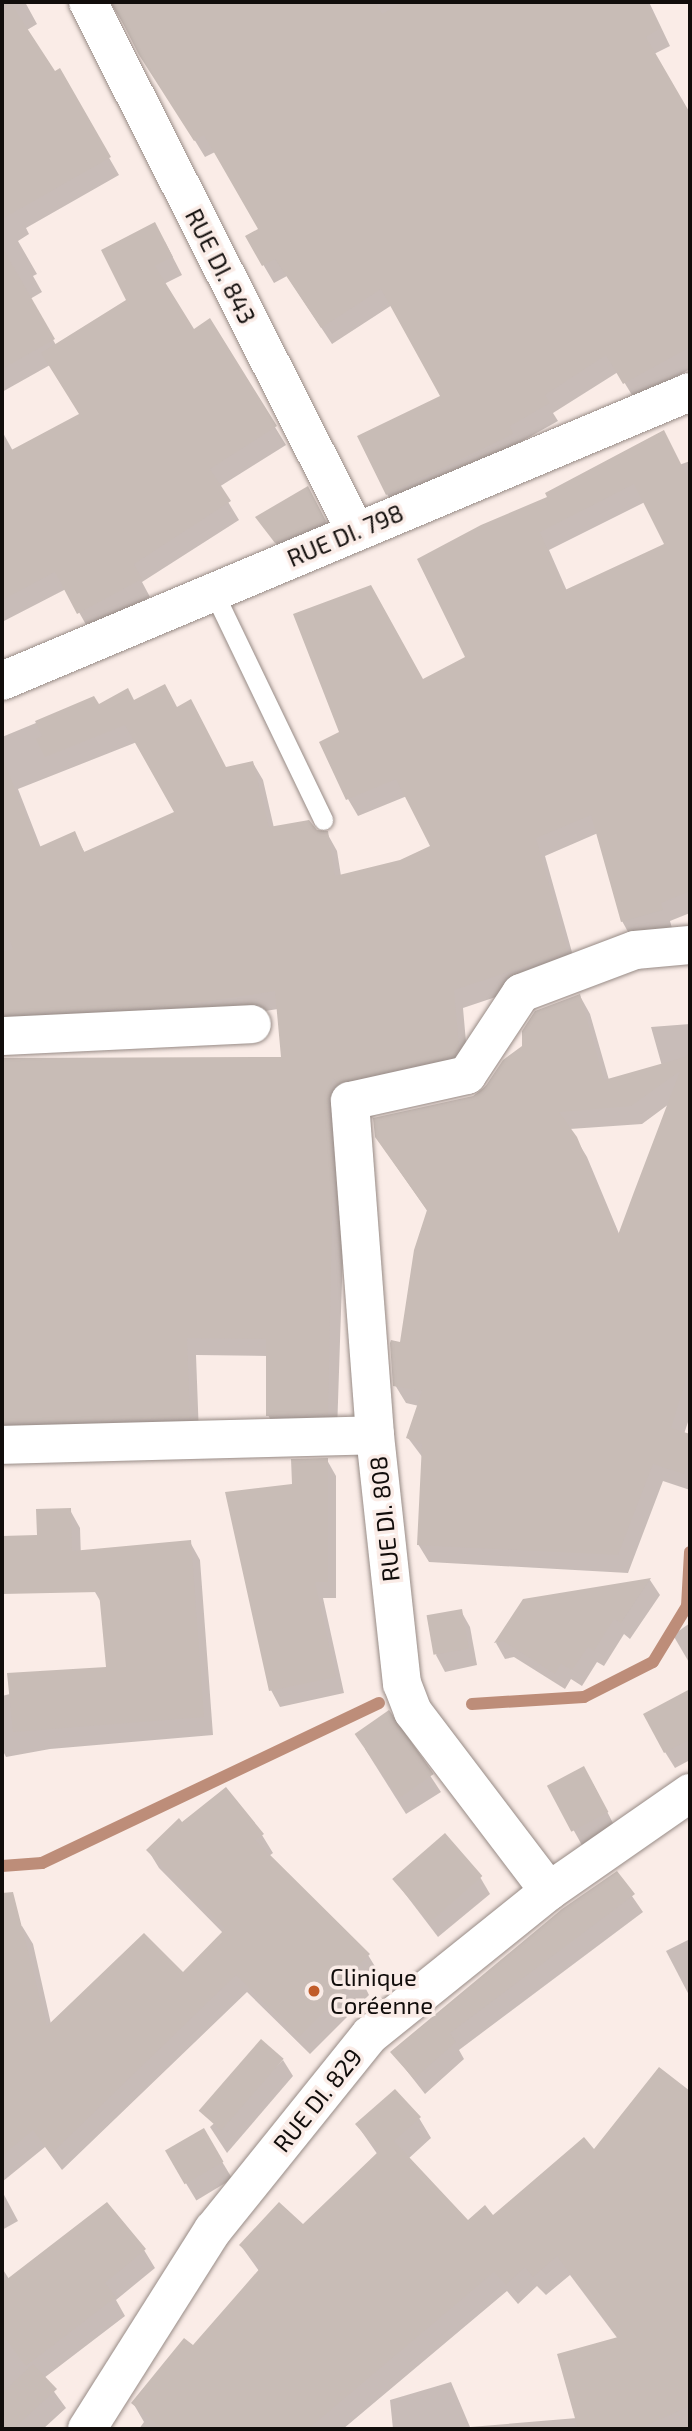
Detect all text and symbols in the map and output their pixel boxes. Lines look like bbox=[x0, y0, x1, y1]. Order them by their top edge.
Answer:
street label: RUE DI. 843 bbox=[180, 204, 262, 328]
street label: RUE DI. 798 bbox=[283, 498, 407, 572]
street label: RUE DI. 808 bbox=[363, 1455, 405, 1583]
place label: Clinique Coréenne bbox=[330, 1963, 433, 2019]
marker: Clinique Coréenne bbox=[304, 1981, 324, 2001]
street label: RUE DI. 829 bbox=[267, 2043, 367, 2157]

